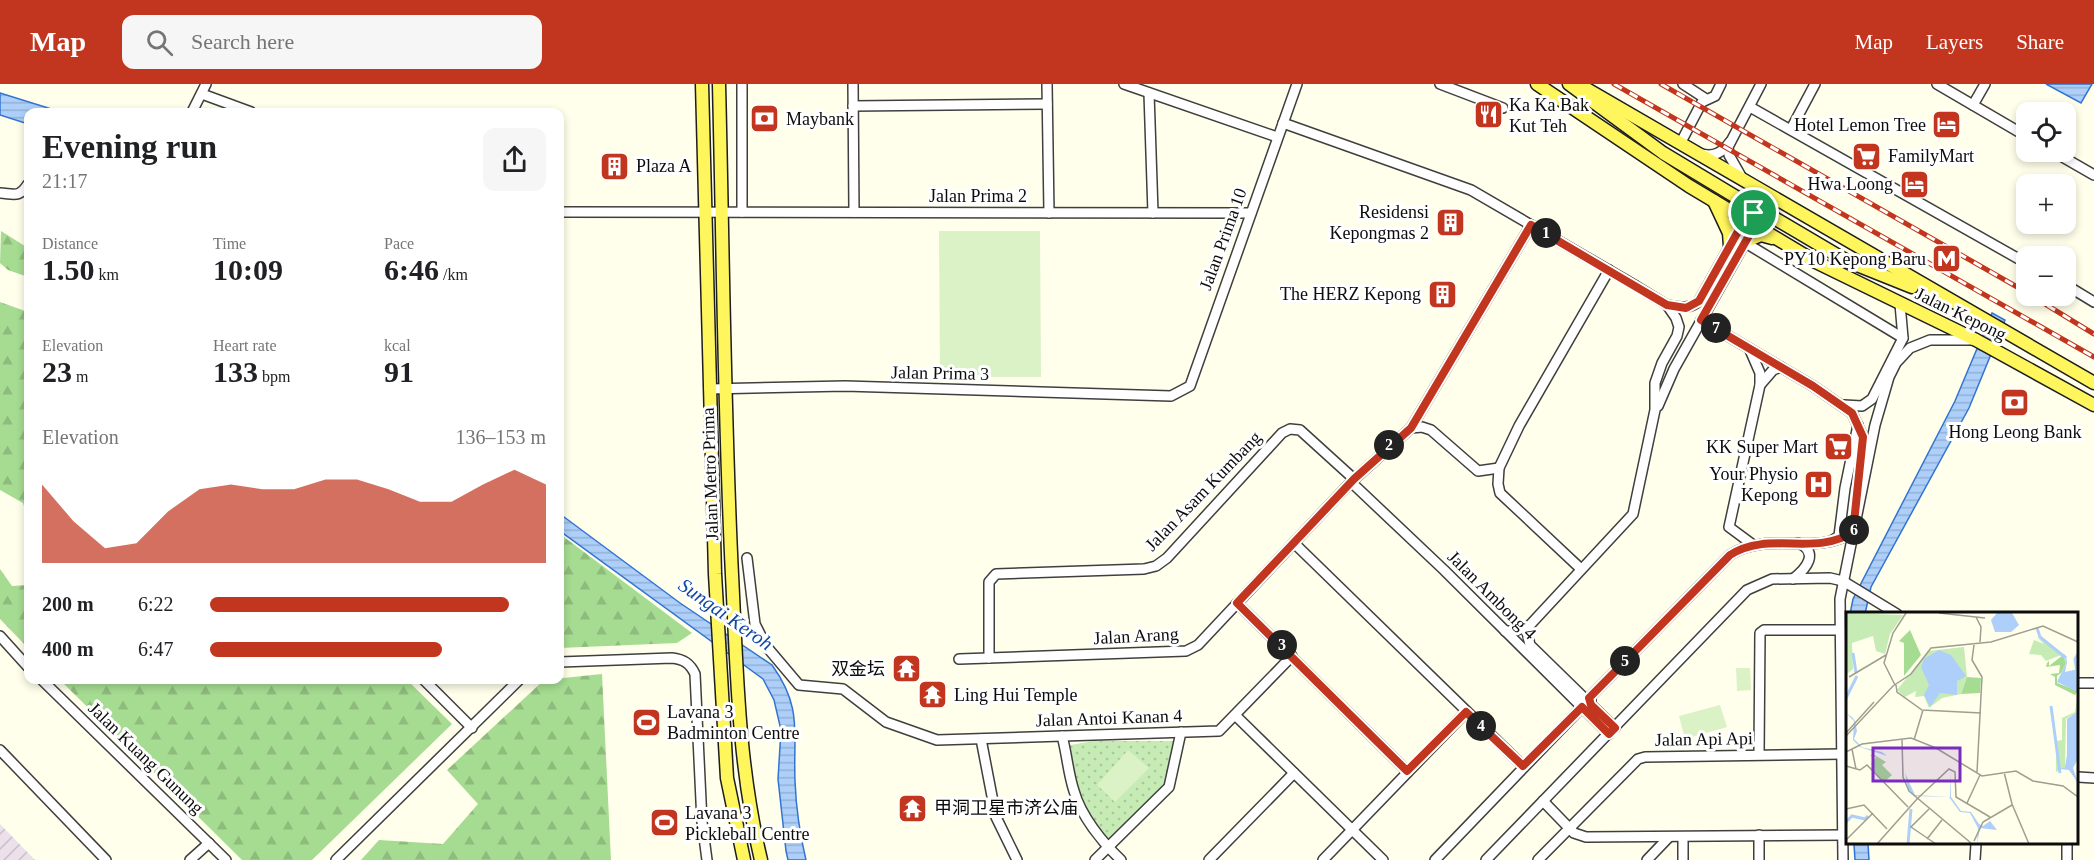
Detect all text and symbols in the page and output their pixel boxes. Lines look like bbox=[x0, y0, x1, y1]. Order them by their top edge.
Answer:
search box bbox=[122, 15, 542, 69]
text: Map bbox=[30, 26, 86, 57]
icon: search bbox=[143, 26, 176, 59]
text: Search here bbox=[191, 29, 294, 54]
text: Map bbox=[1855, 30, 1893, 54]
text: Layers bbox=[1926, 30, 1983, 54]
text: Share bbox=[2016, 30, 2064, 54]
place label: Ka Ka Bak Kut Teh bbox=[1509, 95, 1589, 136]
restaurant icon: Ka Ka Bak Kut Teh bbox=[1472, 99, 1504, 131]
map controls bbox=[2016, 102, 2076, 306]
button: locate bbox=[2016, 102, 2076, 162]
bank icon: Maybank bbox=[749, 103, 781, 135]
place label: Maybank bbox=[786, 109, 854, 129]
hotel icon: Hotel Lemon Tree bbox=[1931, 109, 1963, 141]
place label: Hotel Lemon Tree bbox=[1794, 115, 1926, 135]
button: share bbox=[483, 128, 546, 191]
text: Evening run bbox=[42, 129, 217, 165]
supermarket icon: FamilyMart bbox=[1851, 140, 1883, 172]
place label: FamilyMart bbox=[1888, 146, 1974, 166]
building icon: Plaza A bbox=[599, 150, 631, 182]
place label: Plaza A bbox=[636, 156, 692, 176]
hotel icon: Hwa Loong bbox=[1898, 168, 1930, 200]
text: 21:17 bbox=[42, 170, 88, 192]
place label: Hwa Loong bbox=[1808, 174, 1893, 194]
button: + bbox=[2016, 174, 2076, 234]
street label: Jalan Prima 10 bbox=[1195, 185, 1251, 293]
street label: Jalan Prima 2 bbox=[929, 186, 1027, 206]
pin bbox=[1728, 187, 1779, 238]
icon: arrive bbox=[1737, 196, 1770, 229]
place label: Residensi Kepongmas 2 bbox=[1330, 202, 1429, 243]
building icon: Residensi Kepongmas 2 bbox=[1434, 206, 1466, 238]
pin: 1 bbox=[1531, 218, 1561, 248]
text: 1 bbox=[1542, 224, 1550, 241]
text: Distance bbox=[42, 235, 98, 252]
text: Time bbox=[213, 235, 246, 252]
text: Pace bbox=[384, 235, 414, 252]
metro station icon: PY10 Kepong Baru bbox=[1931, 243, 1963, 275]
button: − bbox=[2016, 246, 2076, 306]
place label: PY10 Kepong Baru bbox=[1784, 249, 1926, 269]
text: 1.50 bbox=[42, 253, 95, 286]
text: 10:09 bbox=[213, 253, 283, 286]
text: 6:46 bbox=[384, 253, 439, 286]
text: km bbox=[95, 266, 119, 283]
text: /km bbox=[439, 266, 468, 283]
building icon: The HERZ Kepong bbox=[1426, 278, 1458, 310]
street label: Jalan Kepong bbox=[1912, 283, 2010, 345]
place label: The HERZ Kepong bbox=[1280, 284, 1421, 304]
pin: 7 bbox=[1701, 313, 1731, 343]
text: 7 bbox=[1712, 319, 1720, 336]
text: Elevation bbox=[42, 337, 103, 354]
text: Heart rate bbox=[213, 337, 277, 354]
text: kcal bbox=[384, 337, 411, 354]
text: 23 bbox=[42, 355, 72, 388]
text: 133 bbox=[213, 355, 258, 388]
text: 91 bbox=[384, 355, 414, 388]
street label: Jalan Prima 3 bbox=[891, 362, 989, 384]
text: m bbox=[72, 368, 88, 385]
text: bpm bbox=[258, 368, 290, 385]
bank icon: Hong Leong Bank bbox=[1999, 387, 2031, 419]
street label: Jalan Metro Prima bbox=[698, 407, 722, 541]
place label: Hong Leong Bank bbox=[1949, 422, 2081, 442]
text: Elevation bbox=[42, 426, 119, 448]
text: 136–153 m bbox=[455, 426, 546, 448]
street label: Jalan Asam Kumbang bbox=[1141, 427, 1265, 555]
pin: 2 bbox=[1374, 430, 1404, 460]
supermarket icon: KK Super Mart bbox=[1823, 431, 1855, 463]
text: 2 bbox=[1385, 436, 1393, 453]
place label: KK Super Mart bbox=[1706, 437, 1818, 457]
place label: Your Physio Kepong bbox=[1709, 464, 1798, 505]
hospital icon: Your Physio Kepong bbox=[1803, 468, 1835, 500]
pin: 6 bbox=[1839, 515, 1869, 545]
text: 6 bbox=[1850, 521, 1858, 538]
street label: Jalan Ambong 4 bbox=[1444, 547, 1540, 643]
water label: Sungai Keroh bbox=[674, 573, 777, 655]
text: 200 m bbox=[42, 593, 94, 615]
text: 6:22 bbox=[138, 593, 174, 615]
inset map bbox=[1846, 612, 2079, 845]
street label: Jalan Arang bbox=[1093, 624, 1179, 648]
pin: 3 bbox=[1267, 630, 1297, 660]
text: 3 bbox=[1278, 636, 1286, 653]
text: 400 m bbox=[42, 638, 94, 660]
text: 6:47 bbox=[138, 638, 174, 660]
pin: 5 bbox=[1610, 646, 1640, 676]
text: 5 bbox=[1621, 652, 1629, 669]
temple icon: 双金坛 bbox=[890, 653, 922, 685]
place label: 双金坛 bbox=[831, 659, 885, 679]
temple icon: Ling Hui Temple bbox=[917, 679, 949, 711]
place label: Ling Hui Temple bbox=[954, 685, 1077, 705]
street label: Jalan Kuang Gunung bbox=[84, 698, 208, 818]
place label: Lavana 3 Badminton Centre bbox=[667, 702, 799, 743]
street label: Jalan Antoi Kanan 4 bbox=[1035, 705, 1183, 731]
sports icon: Lavana 3 Badminton Centre bbox=[630, 706, 662, 738]
pin: 4 bbox=[1466, 711, 1496, 741]
text: 4 bbox=[1477, 717, 1485, 734]
street label: Jalan Api Api bbox=[1655, 728, 1753, 750]
temple icon: 甲洞卫星市济公庙 bbox=[897, 792, 929, 824]
place label: 甲洞卫星市济公庙 bbox=[934, 798, 1078, 818]
place label: Lavana 3 Pickleball Centre bbox=[685, 803, 809, 844]
sports icon: Lavana 3 Pickleball Centre bbox=[648, 807, 680, 839]

